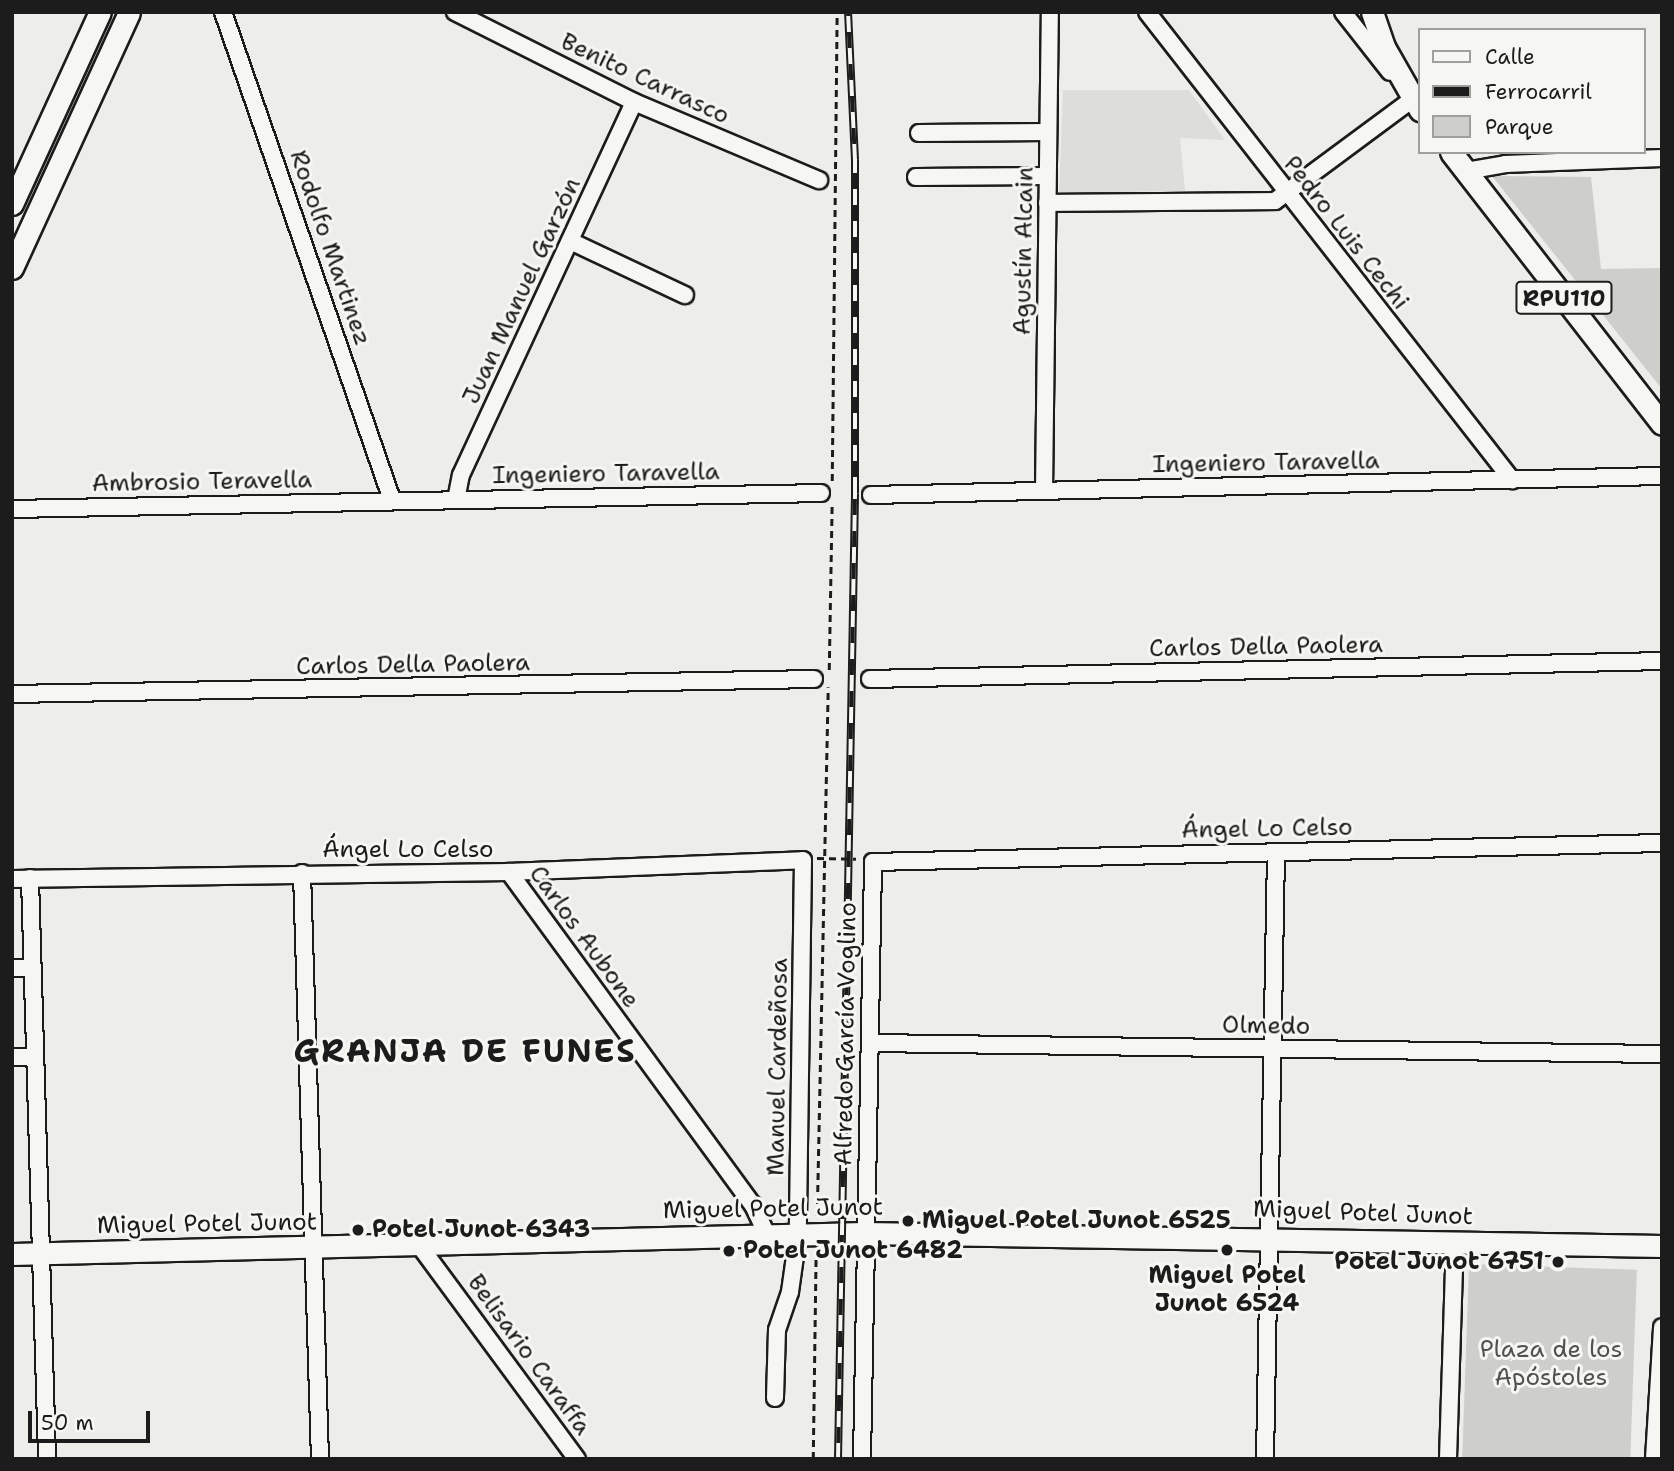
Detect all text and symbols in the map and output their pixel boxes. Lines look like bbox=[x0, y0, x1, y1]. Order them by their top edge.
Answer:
street label: Benito Carrasco bbox=[556, 27, 734, 131]
legend bbox=[1418, 28, 1646, 154]
text: Calle bbox=[1485, 43, 1535, 71]
text: Ferrocarril bbox=[1485, 78, 1592, 106]
text: Parque bbox=[1485, 113, 1554, 141]
street label: Rodolfo Martinez bbox=[283, 147, 377, 349]
street label: Pedro Luis Cechi bbox=[1277, 150, 1415, 316]
street label: Agustín Alcain bbox=[1008, 167, 1040, 335]
street label: Juan Manuel Garzón bbox=[457, 173, 587, 409]
road number: RPU110 bbox=[1515, 278, 1613, 318]
street label: Ingeniero Taravella bbox=[1152, 447, 1380, 479]
street label: Ingeniero Taravella bbox=[492, 458, 720, 490]
street label: Ambrosio Teravella bbox=[91, 466, 313, 498]
street label: Carlos Della Paolera bbox=[1149, 631, 1383, 663]
street label: Carlos Della Paolera bbox=[296, 649, 530, 681]
street label: Ángel Lo Celso bbox=[1181, 813, 1353, 845]
street label: Ángel Lo Celso bbox=[322, 836, 494, 864]
street label: Carlos Aubone bbox=[523, 860, 645, 1014]
street label: Alfredo García Voglino bbox=[829, 902, 863, 1166]
street label: Manuel Cardeñosa bbox=[762, 958, 794, 1176]
street label: Olmedo bbox=[1222, 1011, 1310, 1041]
district label: GRANJA DE FUNES bbox=[295, 1032, 635, 1070]
street label: Miguel Potel Junot bbox=[663, 1193, 883, 1225]
street label: Miguel Potel Junot bbox=[1253, 1195, 1473, 1231]
place label: Miguel Potel Junot 6525 bbox=[922, 1207, 1231, 1235]
street label: Miguel Potel Junot bbox=[97, 1208, 317, 1240]
marker: Miguel Potel Junot 6525 bbox=[900, 1213, 916, 1229]
place label: Potel Junot 6343 bbox=[372, 1216, 590, 1244]
marker: Potel Junot 6343 bbox=[350, 1222, 366, 1238]
place label: Potel Junot 6482 bbox=[743, 1237, 963, 1265]
marker: Miguel Potel Junot 6524 bbox=[1219, 1242, 1235, 1258]
marker: Potel Junot 6482 bbox=[721, 1243, 737, 1259]
place label: Potel Junot 6751 bbox=[1334, 1248, 1544, 1276]
marker: Potel Junot 6751 bbox=[1550, 1254, 1566, 1270]
place label: Miguel Potel Junot 6524 bbox=[1148, 1262, 1306, 1318]
street label: Belisario Caraffa bbox=[461, 1269, 597, 1441]
park label: Plaza de los Apóstoles bbox=[1480, 1336, 1622, 1392]
scale bar bbox=[32, 1398, 154, 1442]
text: 50 m bbox=[41, 1409, 94, 1437]

